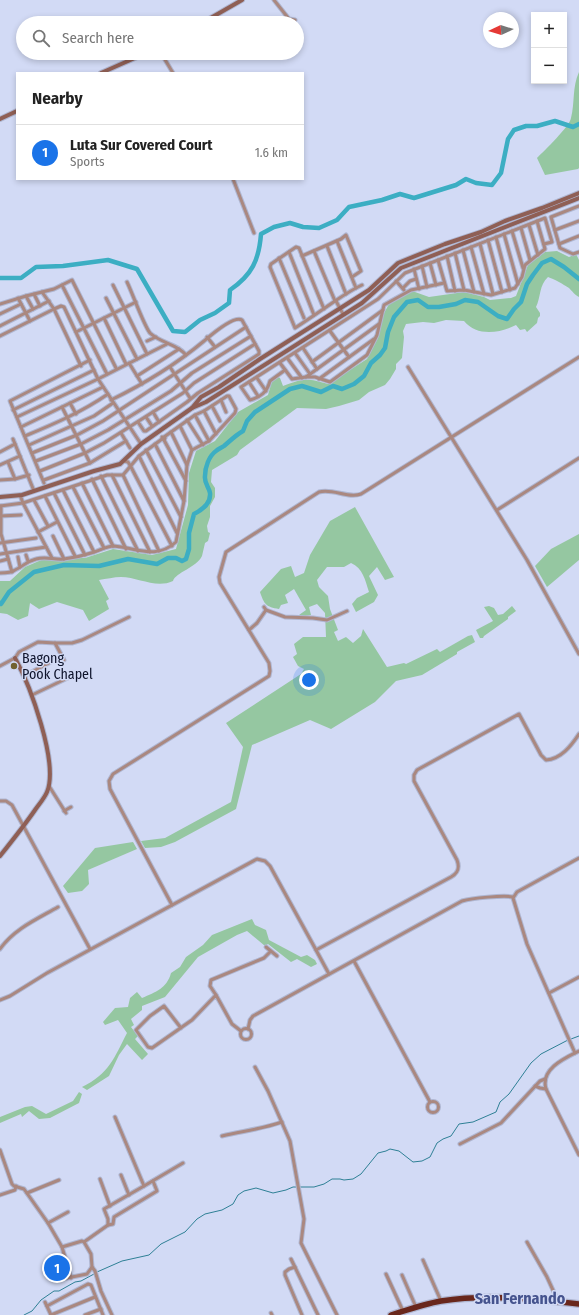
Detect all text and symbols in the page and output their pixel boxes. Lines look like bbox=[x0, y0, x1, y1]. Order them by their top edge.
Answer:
north arrow bbox=[483, 12, 519, 48]
map controls bbox=[531, 12, 567, 84]
button: + bbox=[531, 12, 567, 48]
search box bbox=[16, 16, 304, 60]
icon: search bbox=[30, 27, 52, 49]
text: Search here bbox=[62, 29, 134, 47]
button: − bbox=[531, 48, 567, 84]
text: Nearby bbox=[32, 88, 83, 109]
text: Luta Sur Covered Court bbox=[70, 136, 213, 154]
text: 1 bbox=[42, 145, 48, 160]
text: 1.6 km bbox=[255, 145, 288, 160]
text: Sports bbox=[70, 154, 105, 169]
place label: Bagong Pook Chapel bbox=[22, 650, 93, 683]
marker: Bagong Pook Chapel bbox=[9, 661, 19, 671]
your location bbox=[299, 670, 319, 690]
pin: 1 bbox=[44, 1253, 70, 1283]
district label: San Fernando bbox=[475, 1289, 566, 1308]

